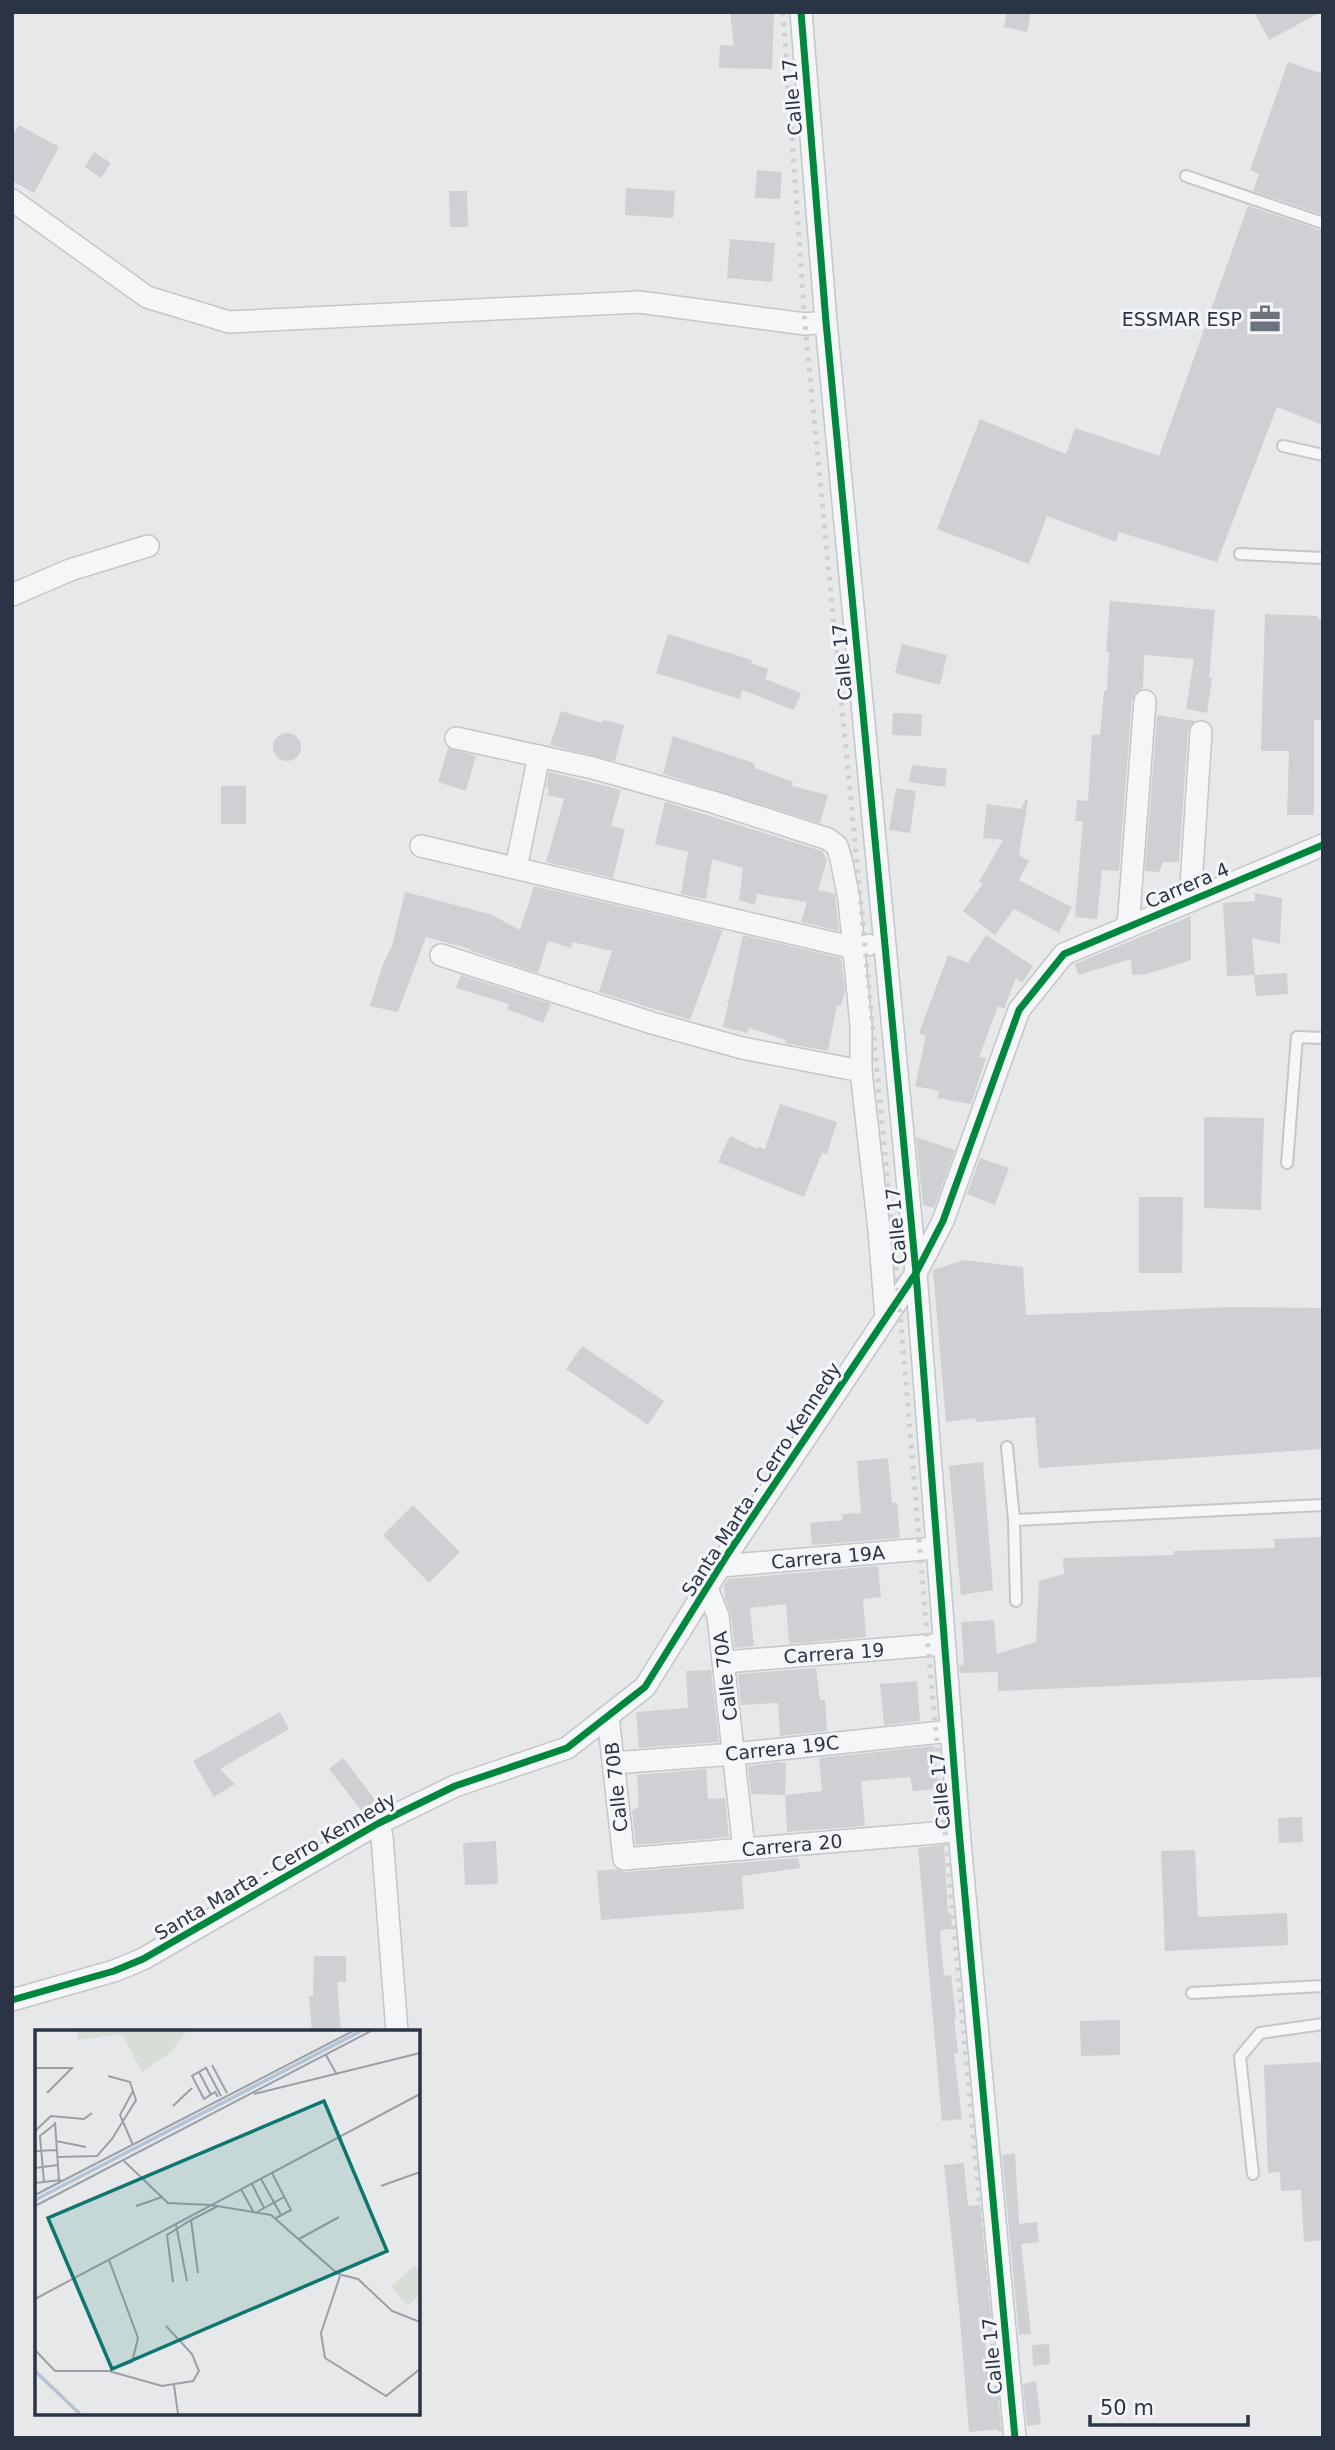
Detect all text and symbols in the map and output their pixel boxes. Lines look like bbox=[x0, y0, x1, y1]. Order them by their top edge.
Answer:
street label: Calle 17 bbox=[778, 58, 806, 136]
office icon: ESSMAR ESP bbox=[1248, 302, 1282, 336]
place label: ESSMAR ESP bbox=[1122, 308, 1242, 330]
street label: Calle 17 bbox=[828, 623, 856, 701]
street label: Carrera 4 bbox=[1142, 857, 1232, 913]
street label: Calle 17 bbox=[881, 1186, 911, 1266]
street label: Santa Marta - Cerro Kennedy bbox=[677, 1358, 845, 1600]
street label: Carrera 19A bbox=[770, 1541, 886, 1573]
street label: Calle 70A bbox=[709, 1630, 741, 1722]
street label: Carrera 19 bbox=[783, 1638, 885, 1668]
street label: Carrera 19C bbox=[724, 1731, 840, 1765]
street label: Calle 70B bbox=[600, 1741, 632, 1833]
street label: Calle 17 bbox=[926, 1752, 954, 1830]
street label: Santa Marta - Cerro Kennedy bbox=[151, 1788, 399, 1944]
street label: Carrera 20 bbox=[741, 1830, 843, 1860]
inset map bbox=[35, 2030, 420, 2415]
street label: Calle 17 bbox=[978, 2317, 1006, 2395]
scale bar bbox=[1090, 2384, 1248, 2428]
text: 50 m bbox=[1100, 2396, 1154, 2420]

